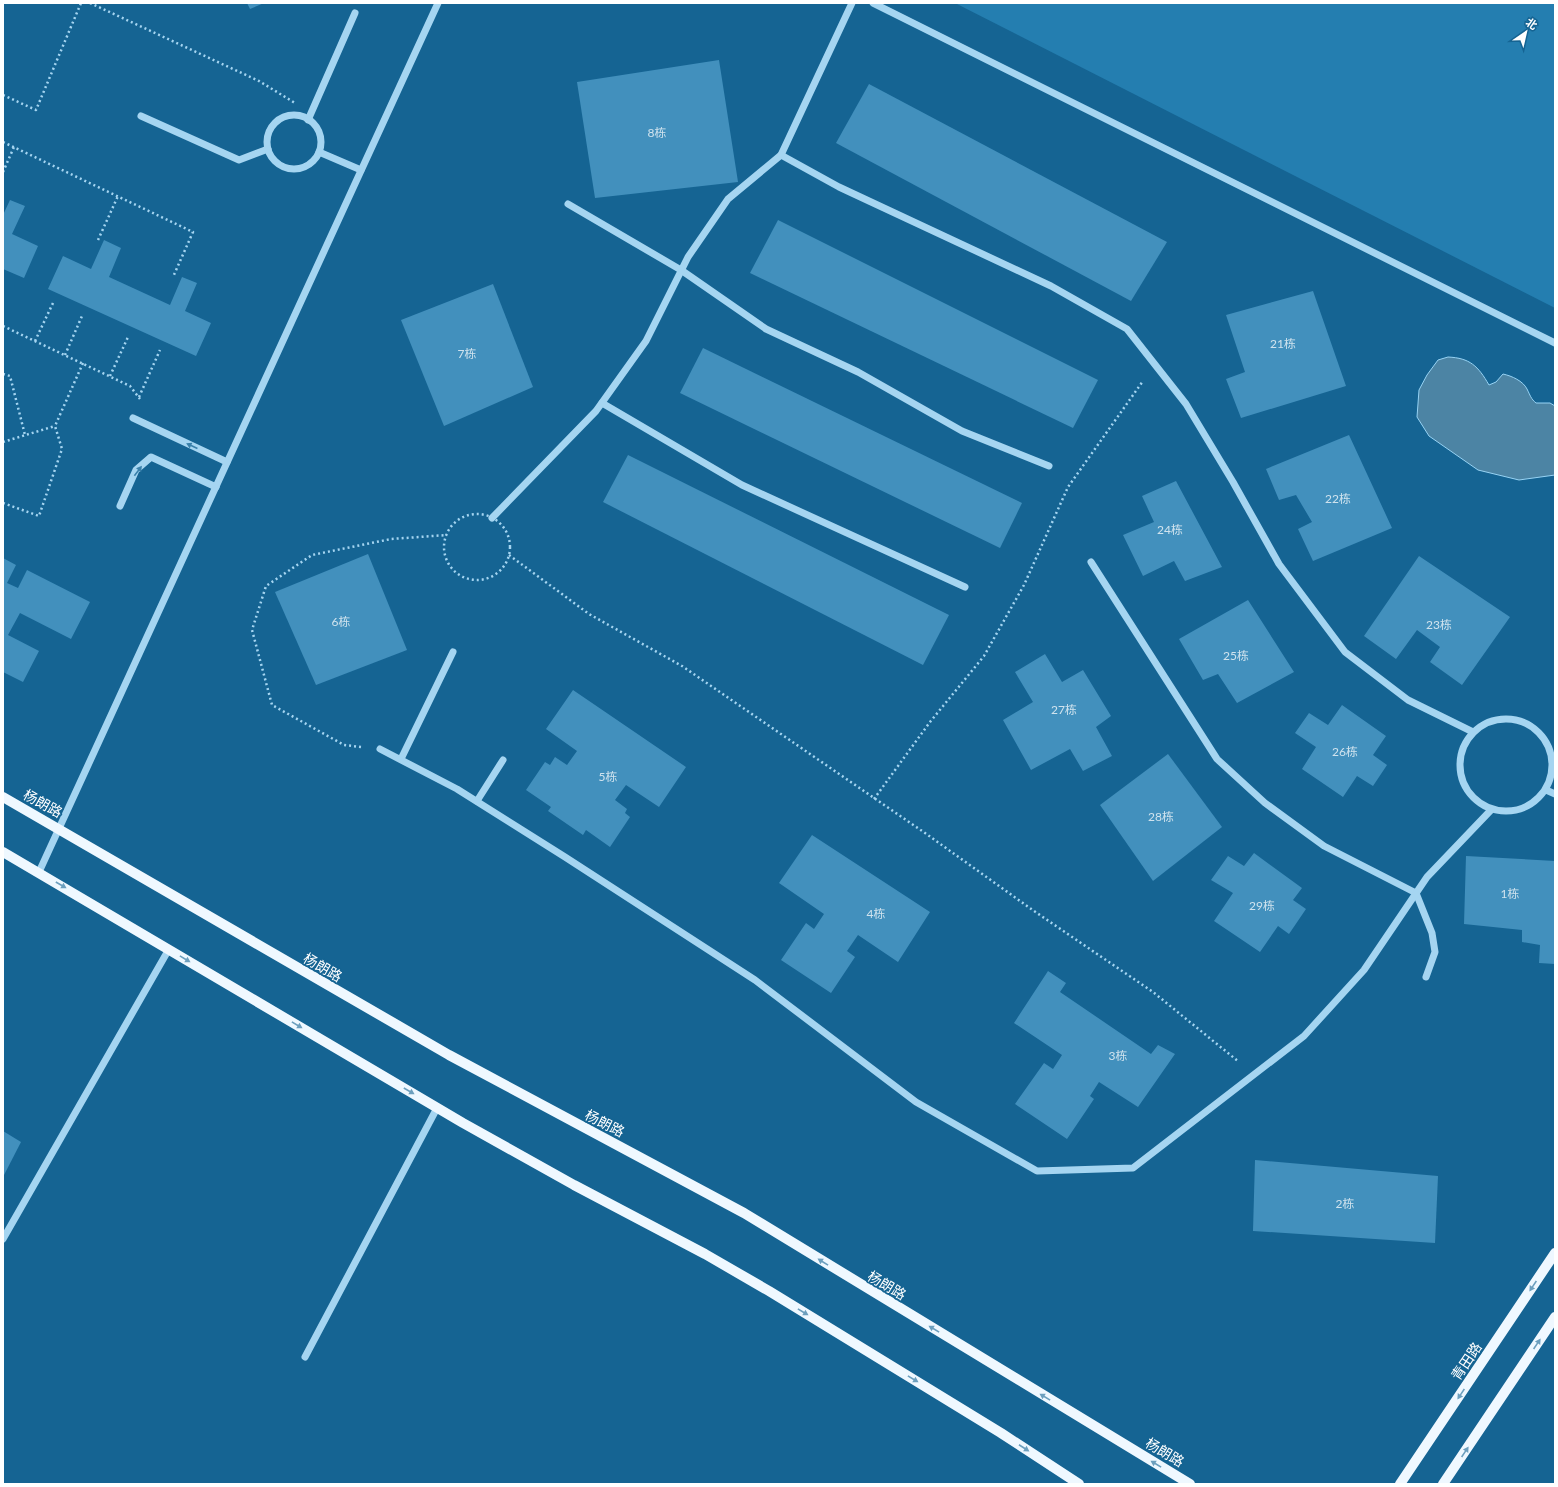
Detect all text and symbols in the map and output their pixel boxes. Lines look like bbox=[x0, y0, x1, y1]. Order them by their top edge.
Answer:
north arrow bbox=[1506, 12, 1546, 52]
text: 北 bbox=[1524, 15, 1540, 32]
house number: 8栋 bbox=[648, 125, 666, 140]
house number: 21栋 bbox=[1270, 336, 1296, 351]
house number: 7栋 bbox=[458, 346, 476, 361]
one-way arrow bbox=[186, 442, 198, 449]
one-way arrow bbox=[134, 466, 142, 477]
house number: 22栋 bbox=[1325, 491, 1351, 506]
house number: 24栋 bbox=[1157, 522, 1183, 537]
house number: 6栋 bbox=[332, 614, 350, 629]
house number: 23栋 bbox=[1426, 617, 1452, 632]
house number: 25栋 bbox=[1223, 648, 1249, 663]
house number: 27栋 bbox=[1051, 702, 1077, 717]
house number: 26栋 bbox=[1332, 744, 1358, 759]
house number: 5栋 bbox=[599, 769, 617, 784]
street label: 杨朗路 bbox=[21, 785, 65, 821]
house number: 28栋 bbox=[1148, 809, 1174, 824]
one-way arrow bbox=[55, 882, 67, 889]
house number: 1栋 bbox=[1501, 886, 1519, 901]
house number: 29栋 bbox=[1249, 898, 1275, 913]
house number: 4栋 bbox=[867, 906, 885, 921]
street label: 杨朗路 bbox=[301, 949, 345, 985]
one-way arrow bbox=[179, 955, 191, 962]
one-way arrow bbox=[291, 1022, 303, 1029]
house number: 3栋 bbox=[1109, 1048, 1127, 1063]
one-way arrow bbox=[403, 1088, 415, 1095]
street label: 杨朗路 bbox=[582, 1106, 628, 1140]
house number: 2栋 bbox=[1336, 1196, 1354, 1211]
one-way arrow bbox=[818, 1258, 828, 1266]
street label: 杨朗路 bbox=[865, 1267, 909, 1303]
one-way arrow bbox=[1529, 1281, 1537, 1291]
one-way arrow bbox=[797, 1308, 809, 1315]
one-way arrow bbox=[928, 1326, 940, 1333]
one-way arrow bbox=[1533, 1338, 1541, 1349]
street label: 青田路 bbox=[1447, 1339, 1485, 1383]
one-way arrow bbox=[907, 1376, 919, 1383]
one-way arrow bbox=[1457, 1388, 1465, 1399]
one-way arrow bbox=[1039, 1393, 1051, 1400]
street label: 杨朗路 bbox=[1143, 1434, 1187, 1470]
one-way arrow bbox=[1019, 1444, 1029, 1452]
one-way arrow bbox=[1461, 1446, 1468, 1457]
one-way arrow bbox=[1150, 1460, 1162, 1467]

